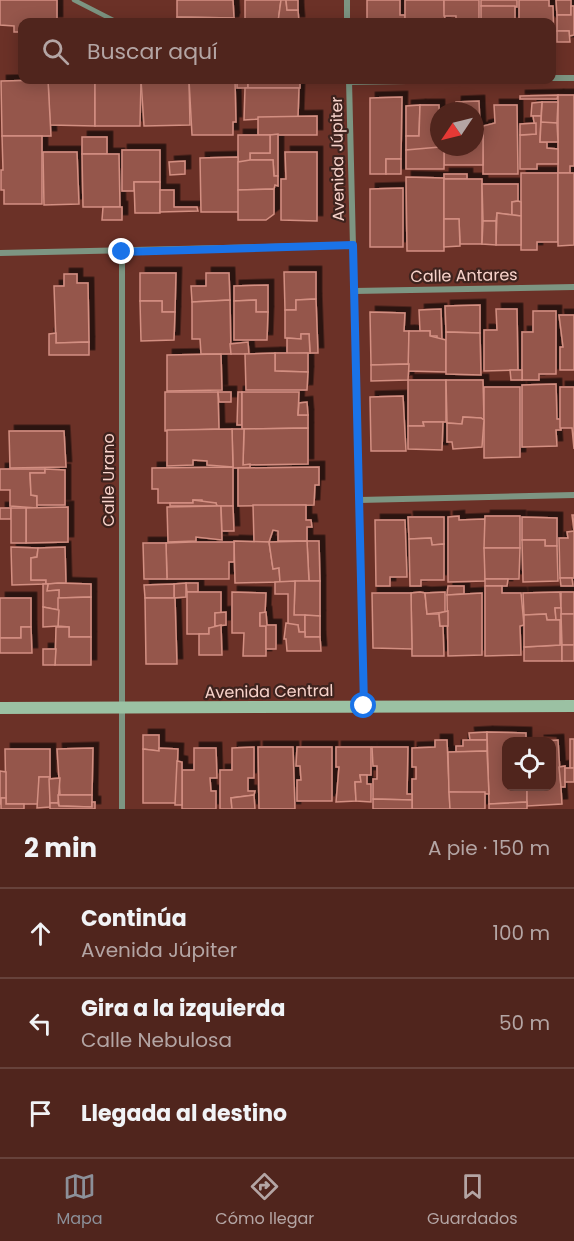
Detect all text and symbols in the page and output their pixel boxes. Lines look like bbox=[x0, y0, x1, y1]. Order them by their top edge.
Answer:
search box bbox=[18, 18, 556, 84]
icon: search bbox=[39, 35, 72, 68]
text: Buscar aquí bbox=[87, 36, 218, 67]
street label: Avenida Júpiter bbox=[325, 96, 350, 222]
north arrow bbox=[430, 102, 484, 156]
route end bbox=[108, 238, 134, 264]
street label: Calle Antares bbox=[410, 263, 518, 288]
street label: Calle Urano bbox=[97, 433, 120, 527]
street label: Avenida Central bbox=[204, 679, 334, 704]
route start bbox=[350, 692, 376, 718]
map controls bbox=[502, 737, 556, 791]
button: locate bbox=[502, 737, 556, 791]
text: 2 min bbox=[24, 830, 97, 866]
text: A pie · 150 m bbox=[428, 834, 550, 862]
text: Continúa bbox=[81, 903, 187, 934]
icon: ahead bbox=[24, 917, 57, 950]
text: 100 m bbox=[493, 919, 550, 947]
text: Avenida Júpiter bbox=[81, 936, 237, 964]
text: Gira a la izquierda bbox=[81, 993, 285, 1024]
icon: left bbox=[24, 1007, 57, 1040]
text: 50 m bbox=[499, 1009, 550, 1037]
text: Calle Nebulosa bbox=[81, 1026, 232, 1054]
icon: arrive bbox=[24, 1097, 57, 1130]
text: Llegada al destino bbox=[81, 1098, 287, 1129]
tab: Mapa bbox=[56, 1170, 103, 1231]
tab: Cómo llegar bbox=[215, 1170, 314, 1231]
tab: Guardados bbox=[427, 1170, 518, 1231]

